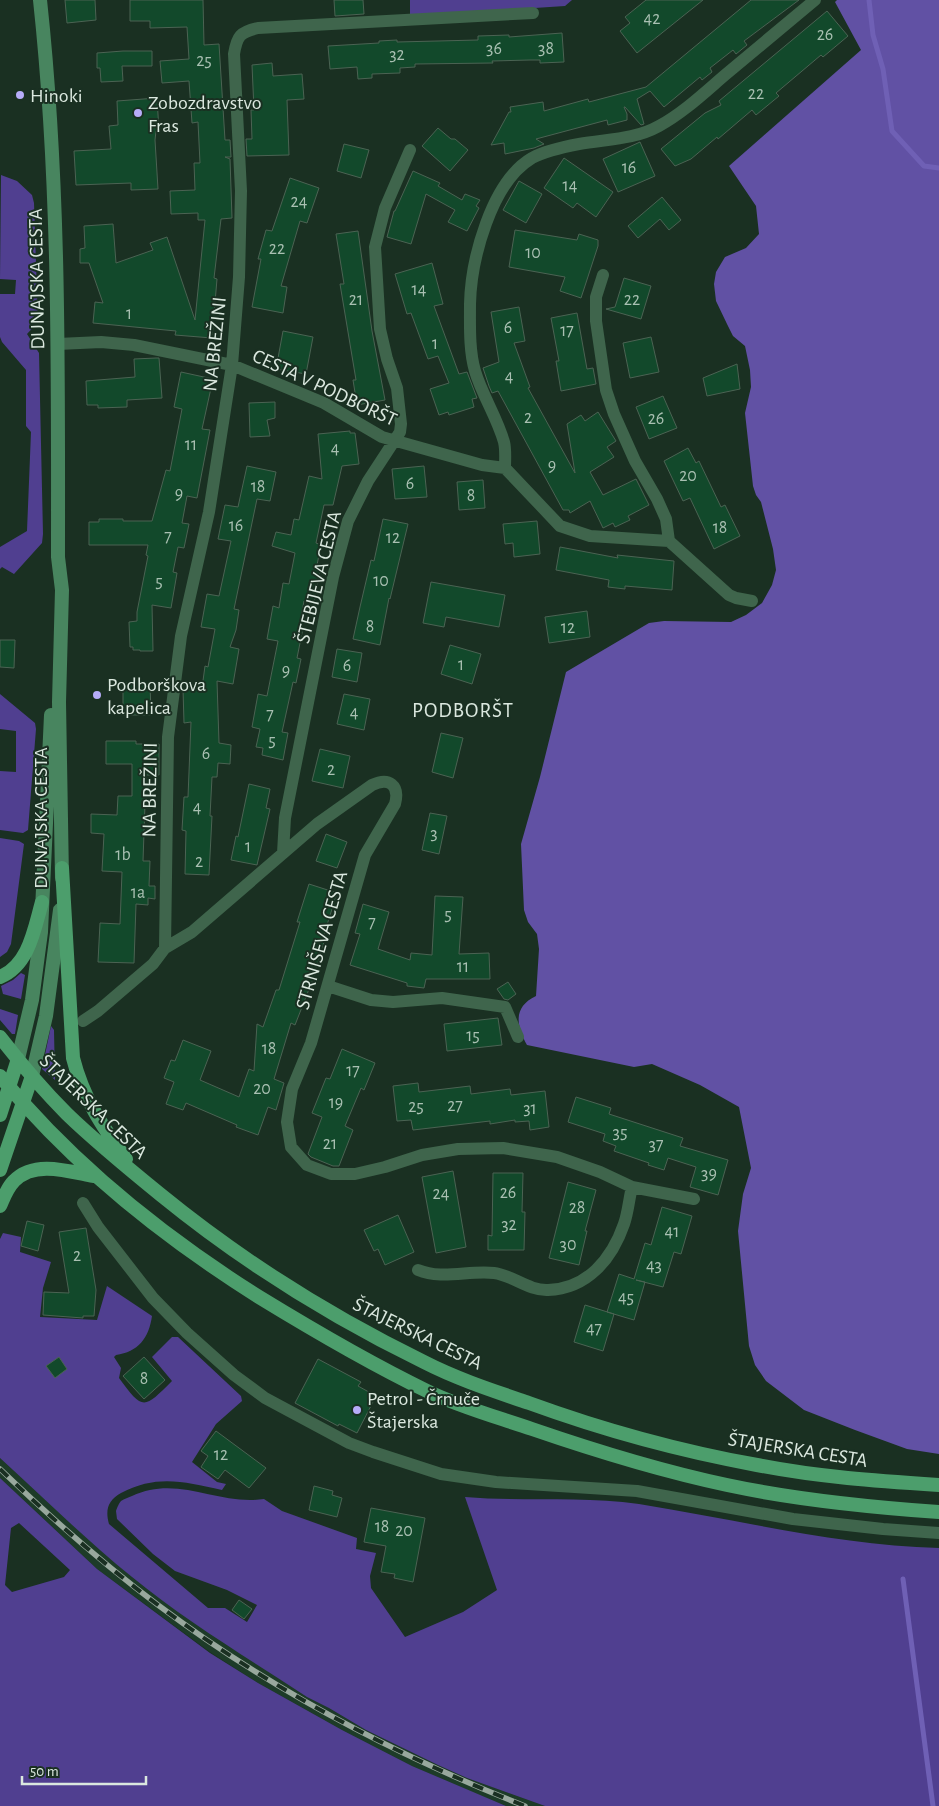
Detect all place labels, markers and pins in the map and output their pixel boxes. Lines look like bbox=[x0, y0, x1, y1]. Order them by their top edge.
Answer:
place label: Hinoki bbox=[30, 86, 83, 106]
marker: Hinoki bbox=[14, 89, 26, 101]
place label: Zobozdravstvo Fras bbox=[148, 93, 261, 136]
marker: Zobozdravstvo Fras bbox=[132, 107, 144, 119]
place label: Podborškova kapelica bbox=[107, 675, 206, 718]
marker: Podborškova kapelica bbox=[91, 689, 103, 701]
place label: Petrol - Črnuče Štajerska bbox=[367, 1388, 480, 1432]
marker: Petrol - Črnuče Štajerska bbox=[351, 1404, 363, 1416]

